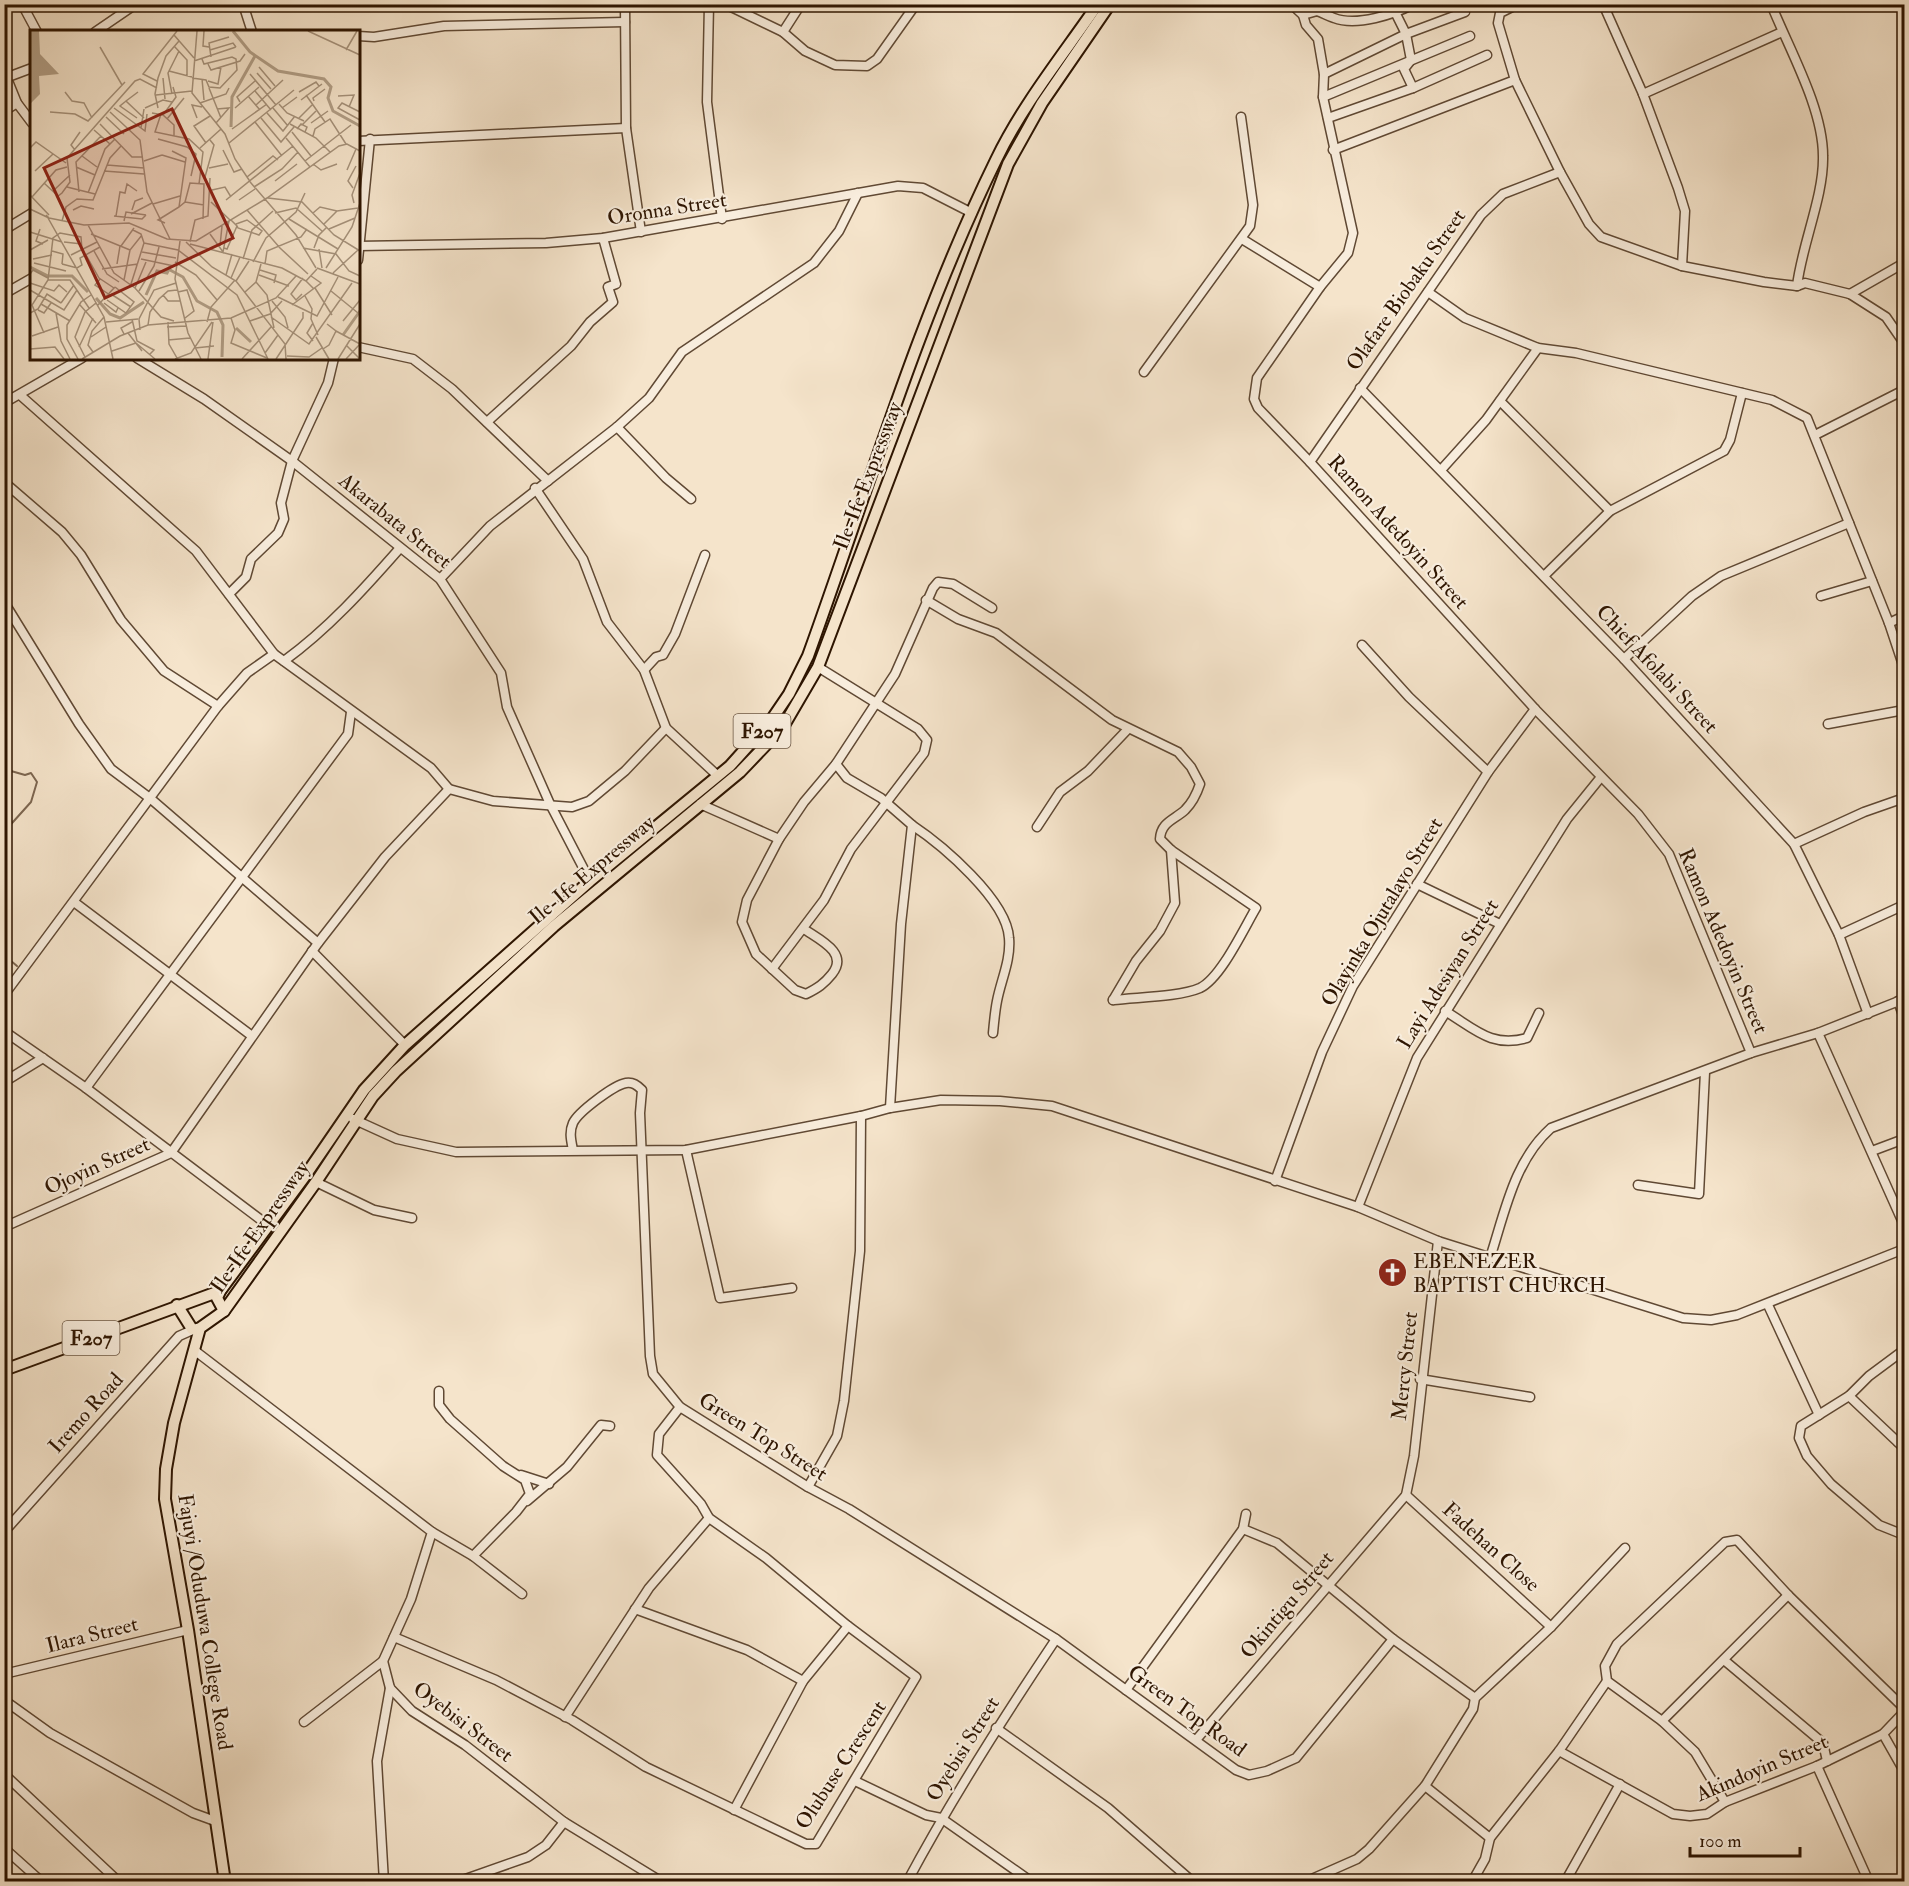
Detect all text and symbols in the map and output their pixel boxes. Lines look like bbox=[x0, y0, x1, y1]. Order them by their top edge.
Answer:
inset map bbox=[30, 30, 360, 360]
street label: Oronna Street bbox=[605, 186, 729, 232]
street label: Olafare Biobaku Street bbox=[1340, 204, 1472, 376]
street label: Ile-Ife Expressway bbox=[827, 398, 909, 554]
street label: Ramon Adedoyin Street bbox=[1321, 449, 1475, 615]
street label: Akarabata Street bbox=[332, 467, 457, 575]
street label: Chief Afolabi Street bbox=[1590, 599, 1724, 739]
road number: F207 bbox=[734, 714, 790, 748]
street label: Ile-Ife Expressway bbox=[523, 809, 661, 931]
street label: Olayinka Ojutalayo Street bbox=[1315, 812, 1449, 1011]
street label: Ramon Adedoyin Street bbox=[1672, 844, 1774, 1038]
street label: Layi Adesiyan Street bbox=[1391, 894, 1505, 1054]
street label: Ojoyin Street bbox=[40, 1131, 154, 1201]
street label: Ile-Ife Expressway bbox=[204, 1155, 316, 1299]
place label: EBENEZER BAPTIST CHURCH bbox=[1413, 1248, 1606, 1299]
church icon: EBENEZER BAPTIST CHURCH bbox=[1376, 1257, 1408, 1289]
street label: Mercy Street bbox=[1386, 1310, 1424, 1422]
road number: F207 bbox=[62, 1321, 119, 1355]
street label: Iremo Road bbox=[43, 1366, 130, 1459]
street label: Green Top Street bbox=[694, 1387, 833, 1487]
street label: Fajuyi /Oduduwa College Road bbox=[171, 1492, 239, 1753]
street label: Fadehan Close bbox=[1437, 1496, 1546, 1598]
street label: Okintigu Street bbox=[1234, 1546, 1340, 1664]
street label: Ilara Street bbox=[43, 1610, 141, 1659]
street label: Green Top Road bbox=[1122, 1659, 1252, 1763]
street label: Oyebisi Street bbox=[408, 1676, 519, 1769]
street label: Oyebisi Street bbox=[920, 1691, 1006, 1806]
street label: Olubuse Crescent bbox=[789, 1695, 893, 1835]
street label: Akindoyin Street bbox=[1691, 1728, 1832, 1808]
scale bar bbox=[1690, 1820, 1800, 1858]
text: 100 m bbox=[1699, 1830, 1742, 1853]

